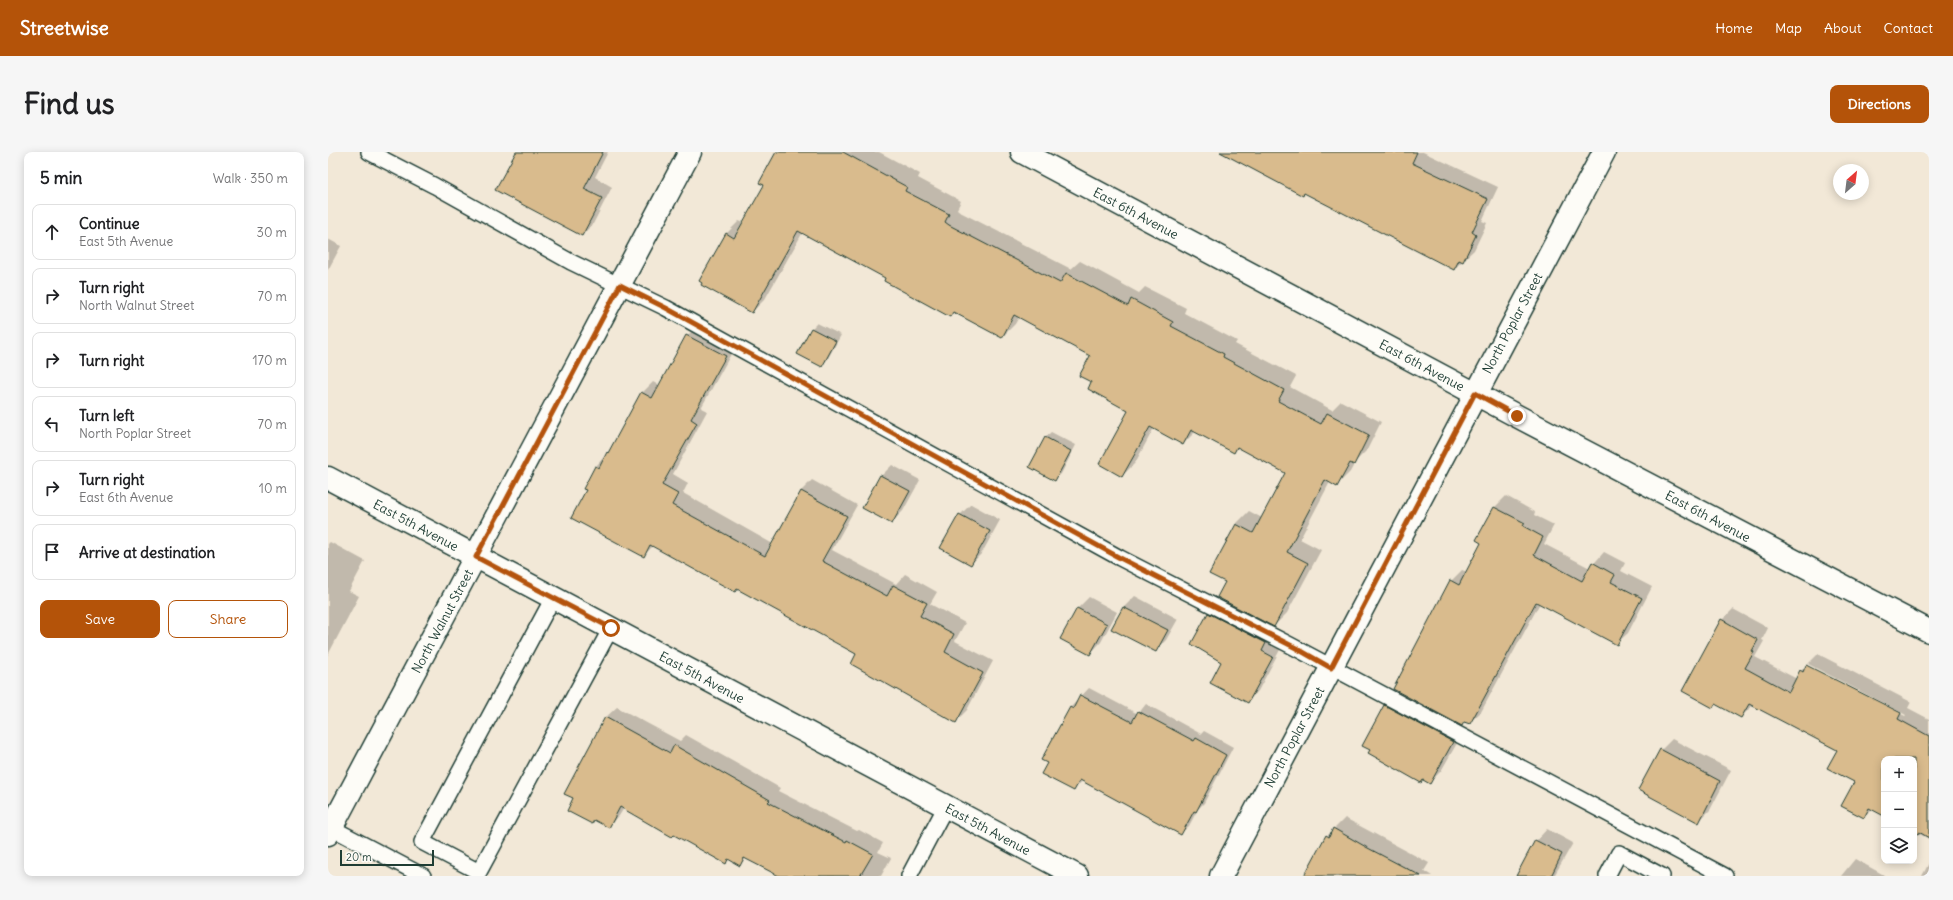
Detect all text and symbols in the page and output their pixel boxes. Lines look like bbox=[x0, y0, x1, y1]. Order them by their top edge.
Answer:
text: Streetwise bbox=[20, 16, 109, 40]
text: Home bbox=[1715, 19, 1753, 37]
text: Map bbox=[1775, 19, 1802, 37]
text: About bbox=[1824, 19, 1862, 37]
text: Contact bbox=[1884, 19, 1933, 37]
button: Directions bbox=[1830, 85, 1929, 123]
text: Find us bbox=[24, 86, 115, 122]
north arrow bbox=[1833, 164, 1869, 200]
text: 5 min bbox=[40, 167, 82, 189]
text: Walk · 350 m bbox=[213, 170, 288, 187]
street label: East 6th Avenue bbox=[1090, 184, 1181, 243]
text: Continue bbox=[79, 214, 140, 233]
icon: ahead bbox=[41, 221, 63, 243]
text: 30 m bbox=[257, 224, 287, 241]
text: East 5th Avenue bbox=[79, 233, 173, 250]
street label: North Poplar Street bbox=[1479, 269, 1547, 377]
text: Turn right bbox=[79, 278, 144, 297]
icon: right bbox=[41, 285, 63, 307]
text: 70 m bbox=[258, 288, 287, 305]
text: North Walnut Street bbox=[79, 297, 194, 314]
street label: East 6th Avenue bbox=[1376, 336, 1467, 395]
icon: right bbox=[41, 349, 63, 371]
text: Turn right bbox=[79, 351, 144, 370]
text: 170 m bbox=[252, 352, 287, 369]
text: Turn left bbox=[79, 406, 134, 425]
route end bbox=[1508, 407, 1526, 425]
icon: left bbox=[41, 413, 63, 435]
text: 70 m bbox=[258, 416, 287, 433]
text: North Poplar Street bbox=[79, 425, 191, 442]
text: Turn right bbox=[79, 470, 144, 489]
icon: right bbox=[41, 477, 63, 499]
text: 10 m bbox=[259, 480, 287, 497]
street label: East 6th Avenue bbox=[1662, 487, 1753, 546]
text: East 6th Avenue bbox=[79, 489, 173, 506]
street label: East 5th Avenue bbox=[370, 496, 461, 555]
icon: arrive bbox=[41, 541, 63, 563]
text: Arrive at destination bbox=[79, 543, 215, 562]
street label: North Walnut Street bbox=[408, 566, 477, 676]
button: Save bbox=[40, 600, 160, 638]
button: Share bbox=[168, 600, 288, 638]
route start bbox=[602, 619, 620, 637]
street label: East 5th Avenue bbox=[656, 648, 747, 707]
street label: North Poplar Street bbox=[1261, 683, 1329, 791]
map controls bbox=[1881, 756, 1917, 864]
button: + bbox=[1881, 756, 1917, 792]
button: − bbox=[1881, 792, 1917, 828]
street label: East 5th Avenue bbox=[942, 800, 1033, 859]
button: layers bbox=[1881, 828, 1917, 864]
scale bar bbox=[340, 848, 434, 867]
text: 20 m bbox=[346, 850, 372, 864]

